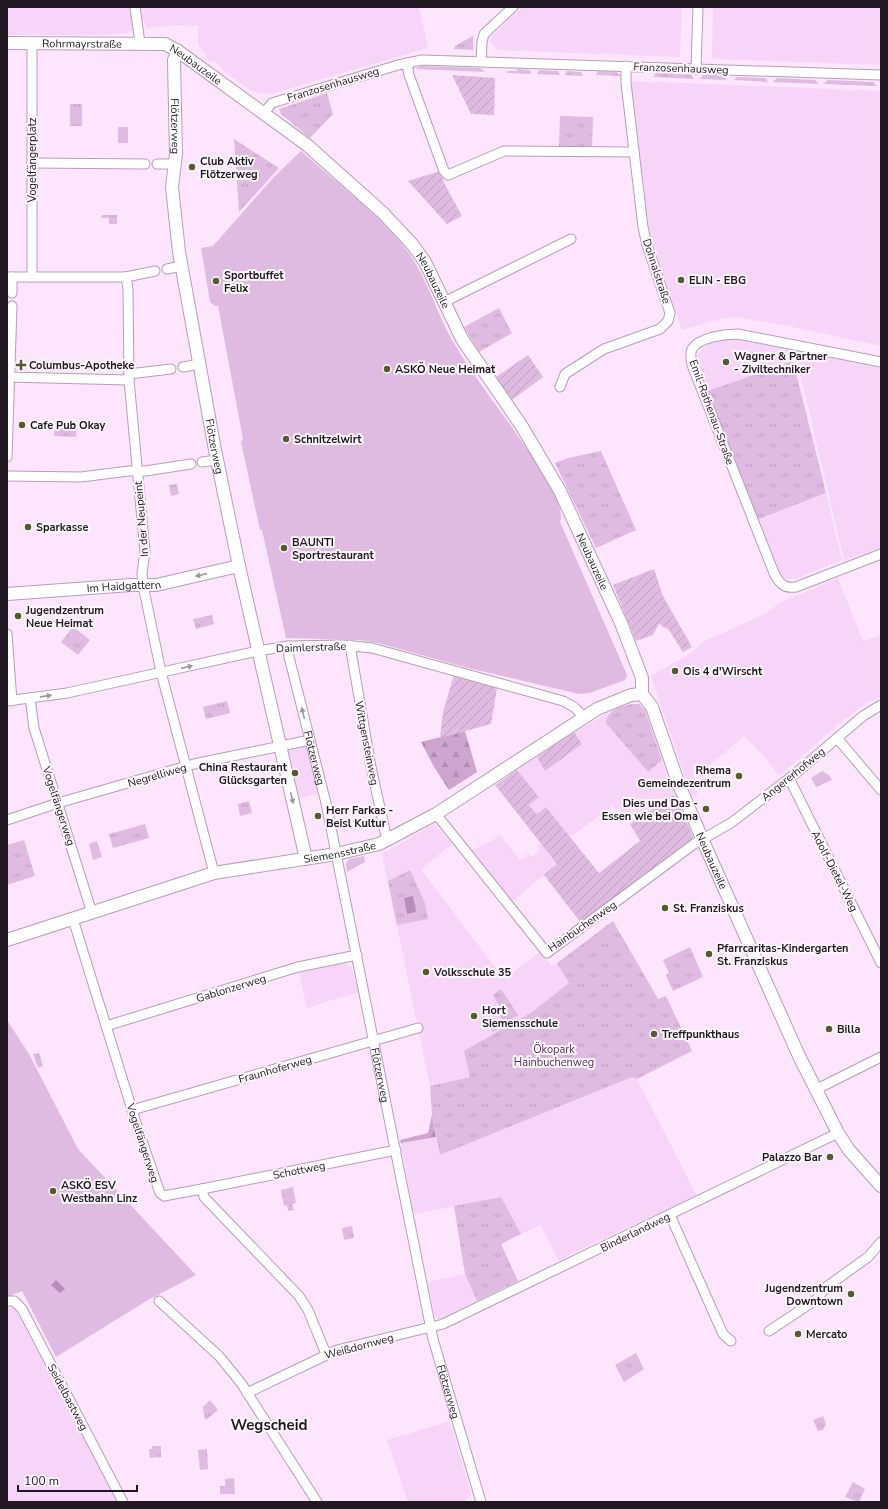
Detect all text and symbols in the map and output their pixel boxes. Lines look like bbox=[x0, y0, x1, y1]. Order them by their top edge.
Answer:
street label: Rohrmayrstraße bbox=[42, 36, 122, 52]
street label: Neubauzeile bbox=[167, 41, 225, 89]
street label: Franzosenhausweg bbox=[633, 59, 729, 78]
street label: Franzosenhausweg bbox=[285, 63, 381, 106]
street label: Flötzerweg bbox=[167, 98, 183, 154]
street label: Vogelfängerplatz bbox=[25, 118, 40, 203]
place label: Club Aktiv Flötzerweg bbox=[200, 154, 258, 182]
marker: Club Aktiv Flötzerweg bbox=[187, 162, 197, 172]
street label: Dohnalstraße bbox=[639, 237, 674, 306]
street label: Neubauzeile bbox=[412, 249, 453, 311]
place label: Sportbuffet Felix bbox=[224, 268, 284, 296]
place label: ELIN - EBG bbox=[689, 273, 746, 288]
marker: ELIN - EBG bbox=[676, 275, 686, 285]
marker: Sportbuffet Felix bbox=[211, 276, 221, 286]
place label: Wagner & Partner - Ziviltechniker bbox=[734, 349, 828, 377]
street label: Emil-Rathenau-Straße bbox=[686, 357, 738, 467]
marker: Wagner & Partner - Ziviltechniker bbox=[721, 357, 731, 367]
place label: Columbus-Apotheke bbox=[29, 358, 134, 373]
marker: Columbus-Apotheke bbox=[16, 360, 26, 370]
place label: ASKÖ Neue Heimat bbox=[395, 361, 496, 377]
marker: ASKÖ Neue Heimat bbox=[382, 364, 392, 374]
place label: Cafe Pub Okay bbox=[30, 418, 106, 433]
street label: Flötzerweg bbox=[201, 418, 227, 475]
marker: Cafe Pub Okay bbox=[17, 420, 27, 430]
place label: Schnitzelwirt bbox=[294, 432, 362, 447]
marker: Schnitzelwirt bbox=[281, 434, 291, 444]
street label: In der Neupeint bbox=[131, 480, 152, 557]
place label: Sparkasse bbox=[36, 520, 88, 535]
marker: Sparkasse bbox=[23, 522, 33, 532]
street label: Neubauzeile bbox=[572, 531, 612, 593]
place label: BAUNTI Sportrestaurant bbox=[292, 535, 375, 563]
marker: BAUNTI Sportrestaurant bbox=[279, 543, 289, 553]
one-way arrow bbox=[195, 573, 207, 579]
street label: Im Haidgattern bbox=[86, 577, 162, 596]
place label: Jugendzentrum Neue Heimat bbox=[25, 603, 104, 631]
marker: Jugendzentrum Neue Heimat bbox=[13, 611, 23, 621]
street label: Daimlerstraße bbox=[276, 639, 347, 656]
one-way arrow bbox=[181, 664, 193, 670]
place label: Ois 4 d'Wirscht bbox=[683, 664, 763, 679]
marker: Ois 4 d'Wirscht bbox=[670, 666, 680, 676]
one-way arrow bbox=[40, 693, 52, 699]
street label: Wittgensteinweg bbox=[351, 700, 382, 787]
one-way arrow bbox=[299, 706, 305, 719]
street label: Flötzerweg bbox=[300, 729, 328, 787]
street label: Angererhofweg bbox=[758, 744, 828, 805]
street label: Negrelliweg bbox=[126, 760, 188, 791]
place label: China Restaurant Glücksgarten bbox=[199, 760, 288, 788]
place label: Rhema Gemeindezentrum bbox=[638, 763, 731, 791]
street label: Vogelfängerweg bbox=[38, 764, 78, 848]
marker: China Restaurant Glücksgarten bbox=[290, 768, 300, 778]
marker: Rhema Gemeindezentrum bbox=[734, 771, 744, 781]
one-way arrow bbox=[290, 792, 296, 804]
place label: Dies und Das - Essen wie bei Oma bbox=[602, 796, 698, 824]
place label: Herr Farkas - Beisl Kultur bbox=[326, 803, 394, 831]
marker: Dies und Das - Essen wie bei Oma bbox=[701, 804, 711, 814]
marker: Herr Farkas - Beisl Kultur bbox=[313, 811, 323, 821]
street label: Adolf-Dietel-Weg bbox=[808, 828, 861, 914]
street label: Neubauzeile bbox=[692, 830, 731, 892]
street label: Siemensstraße bbox=[303, 838, 378, 867]
street label: Hainbuchenweg bbox=[545, 897, 620, 956]
place label: St. Franziskus bbox=[673, 901, 744, 916]
marker: St. Franziskus bbox=[660, 903, 670, 913]
place label: Pfarrcaritas-Kindergarten St. Franziskus bbox=[717, 941, 849, 969]
marker: Pfarrcaritas-Kindergarten St. Franziskus bbox=[704, 949, 714, 959]
place label: Volksschule 35 bbox=[433, 965, 512, 980]
marker: Volksschule 35 bbox=[421, 967, 431, 977]
street label: Gablonzerweg bbox=[194, 971, 268, 1006]
place label: Hort Siemensschule bbox=[482, 1003, 558, 1031]
marker: Hort Siemensschule bbox=[469, 1011, 479, 1021]
place label: Billa bbox=[837, 1022, 860, 1037]
marker: Billa bbox=[824, 1024, 834, 1034]
place label: Treffpunkthaus bbox=[662, 1027, 739, 1042]
marker: Treffpunkthaus bbox=[649, 1029, 659, 1039]
park label: Ökopark Hainbuchenweg bbox=[514, 1042, 594, 1070]
street label: Flötzerweg bbox=[367, 1046, 393, 1104]
street label: Fraunhoferweg bbox=[237, 1052, 313, 1087]
street label: Vogelfängerweg bbox=[122, 1101, 162, 1185]
place label: Palazzo Bar bbox=[762, 1150, 823, 1165]
marker: Palazzo Bar bbox=[825, 1152, 835, 1162]
street label: Schottweg bbox=[272, 1158, 327, 1183]
place label: ASKÖ ESV Westbahn Linz bbox=[61, 1177, 137, 1206]
marker: ASKÖ ESV Westbahn Linz bbox=[48, 1186, 58, 1196]
street label: Binderlandweg bbox=[598, 1209, 673, 1256]
place label: Jugendzentrum Downtown bbox=[764, 1281, 843, 1309]
marker: Jugendzentrum Downtown bbox=[846, 1289, 856, 1299]
place label: Mercato bbox=[806, 1327, 847, 1342]
marker: Mercato bbox=[793, 1329, 803, 1339]
street label: Weißdornweg bbox=[323, 1330, 395, 1363]
street label: Seidelbastweg bbox=[44, 1361, 91, 1433]
street label: Flötzerweg bbox=[433, 1363, 463, 1421]
district label: Wegscheid bbox=[230, 1415, 308, 1435]
scale bar bbox=[18, 1467, 137, 1493]
text: 100 m bbox=[24, 1473, 59, 1489]

